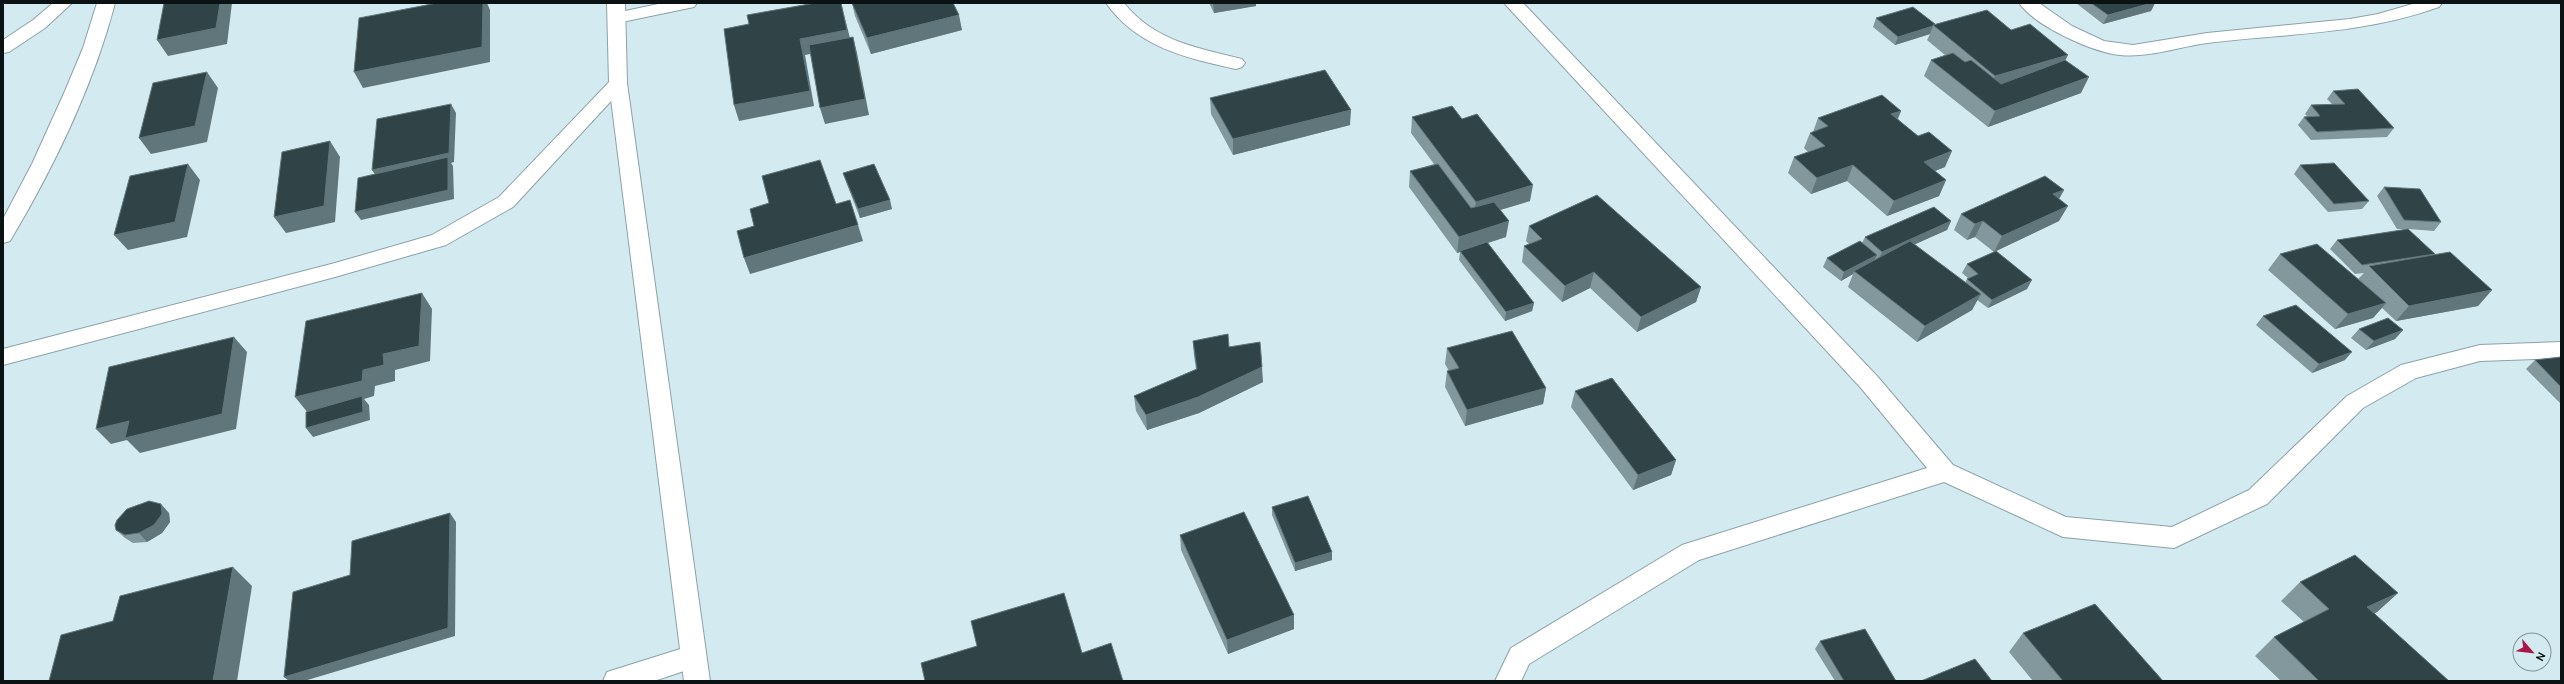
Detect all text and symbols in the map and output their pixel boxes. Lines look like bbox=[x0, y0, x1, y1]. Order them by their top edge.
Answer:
north arrow bbox=[2512, 632, 2552, 672]
text: N bbox=[2534, 650, 2548, 663]

